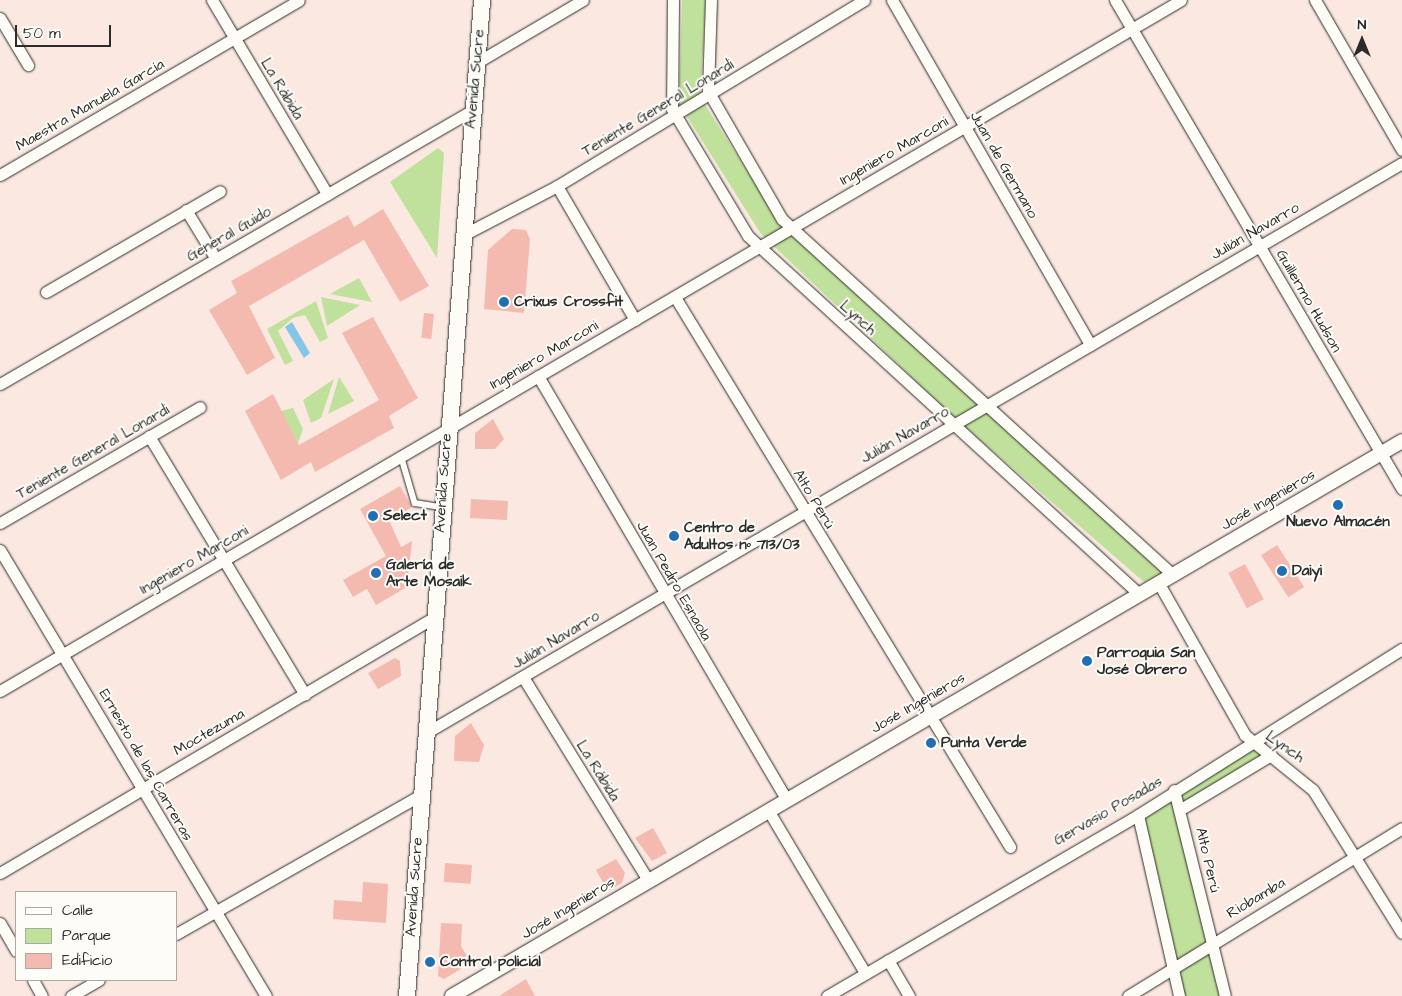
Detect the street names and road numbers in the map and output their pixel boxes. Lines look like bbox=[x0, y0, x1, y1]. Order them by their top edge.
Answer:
street label: Avenida Sucre bbox=[462, 29, 488, 129]
street label: Maestra Manuela García bbox=[12, 55, 168, 155]
street label: La Rábida bbox=[257, 55, 307, 123]
street label: Teniente General Lonardi bbox=[579, 56, 737, 160]
street label: Juan de Germano bbox=[966, 108, 1042, 222]
street label: Ingeniero Marconi bbox=[837, 113, 951, 189]
street label: Julián Navarro bbox=[1208, 199, 1302, 263]
street label: General Guido bbox=[183, 203, 275, 265]
street label: Guillermo Hudson bbox=[1272, 247, 1346, 355]
street label: Lynch bbox=[836, 297, 880, 339]
street label: Ingeniero Marconi bbox=[487, 317, 601, 393]
street label: Teniente General Lonardi bbox=[13, 401, 173, 503]
street label: Julián Navarro bbox=[858, 403, 952, 467]
street label: Avenida Sucre bbox=[431, 433, 455, 533]
street label: Alto Perú bbox=[789, 466, 839, 532]
street label: José Ingenieros bbox=[1218, 466, 1318, 534]
street label: Juan Pedro Esnaola bbox=[633, 518, 715, 644]
street label: Ingeniero Marconi bbox=[137, 522, 251, 598]
street label: Julián Navarro bbox=[509, 607, 603, 673]
street label: José Ingenieros bbox=[868, 669, 968, 737]
street label: Ernesto de las Carreras bbox=[95, 686, 197, 844]
street label: Moctezuma bbox=[170, 704, 248, 760]
street label: Lynch bbox=[1262, 727, 1308, 767]
street label: La Rábida bbox=[572, 737, 624, 805]
street label: Gervasio Posadas bbox=[1050, 773, 1166, 849]
street label: Alto Perú bbox=[1192, 826, 1224, 894]
street label: Avenida Sucre bbox=[402, 837, 426, 937]
street label: José Ingenieros bbox=[518, 873, 618, 943]
street label: Riobamba bbox=[1223, 873, 1289, 923]

